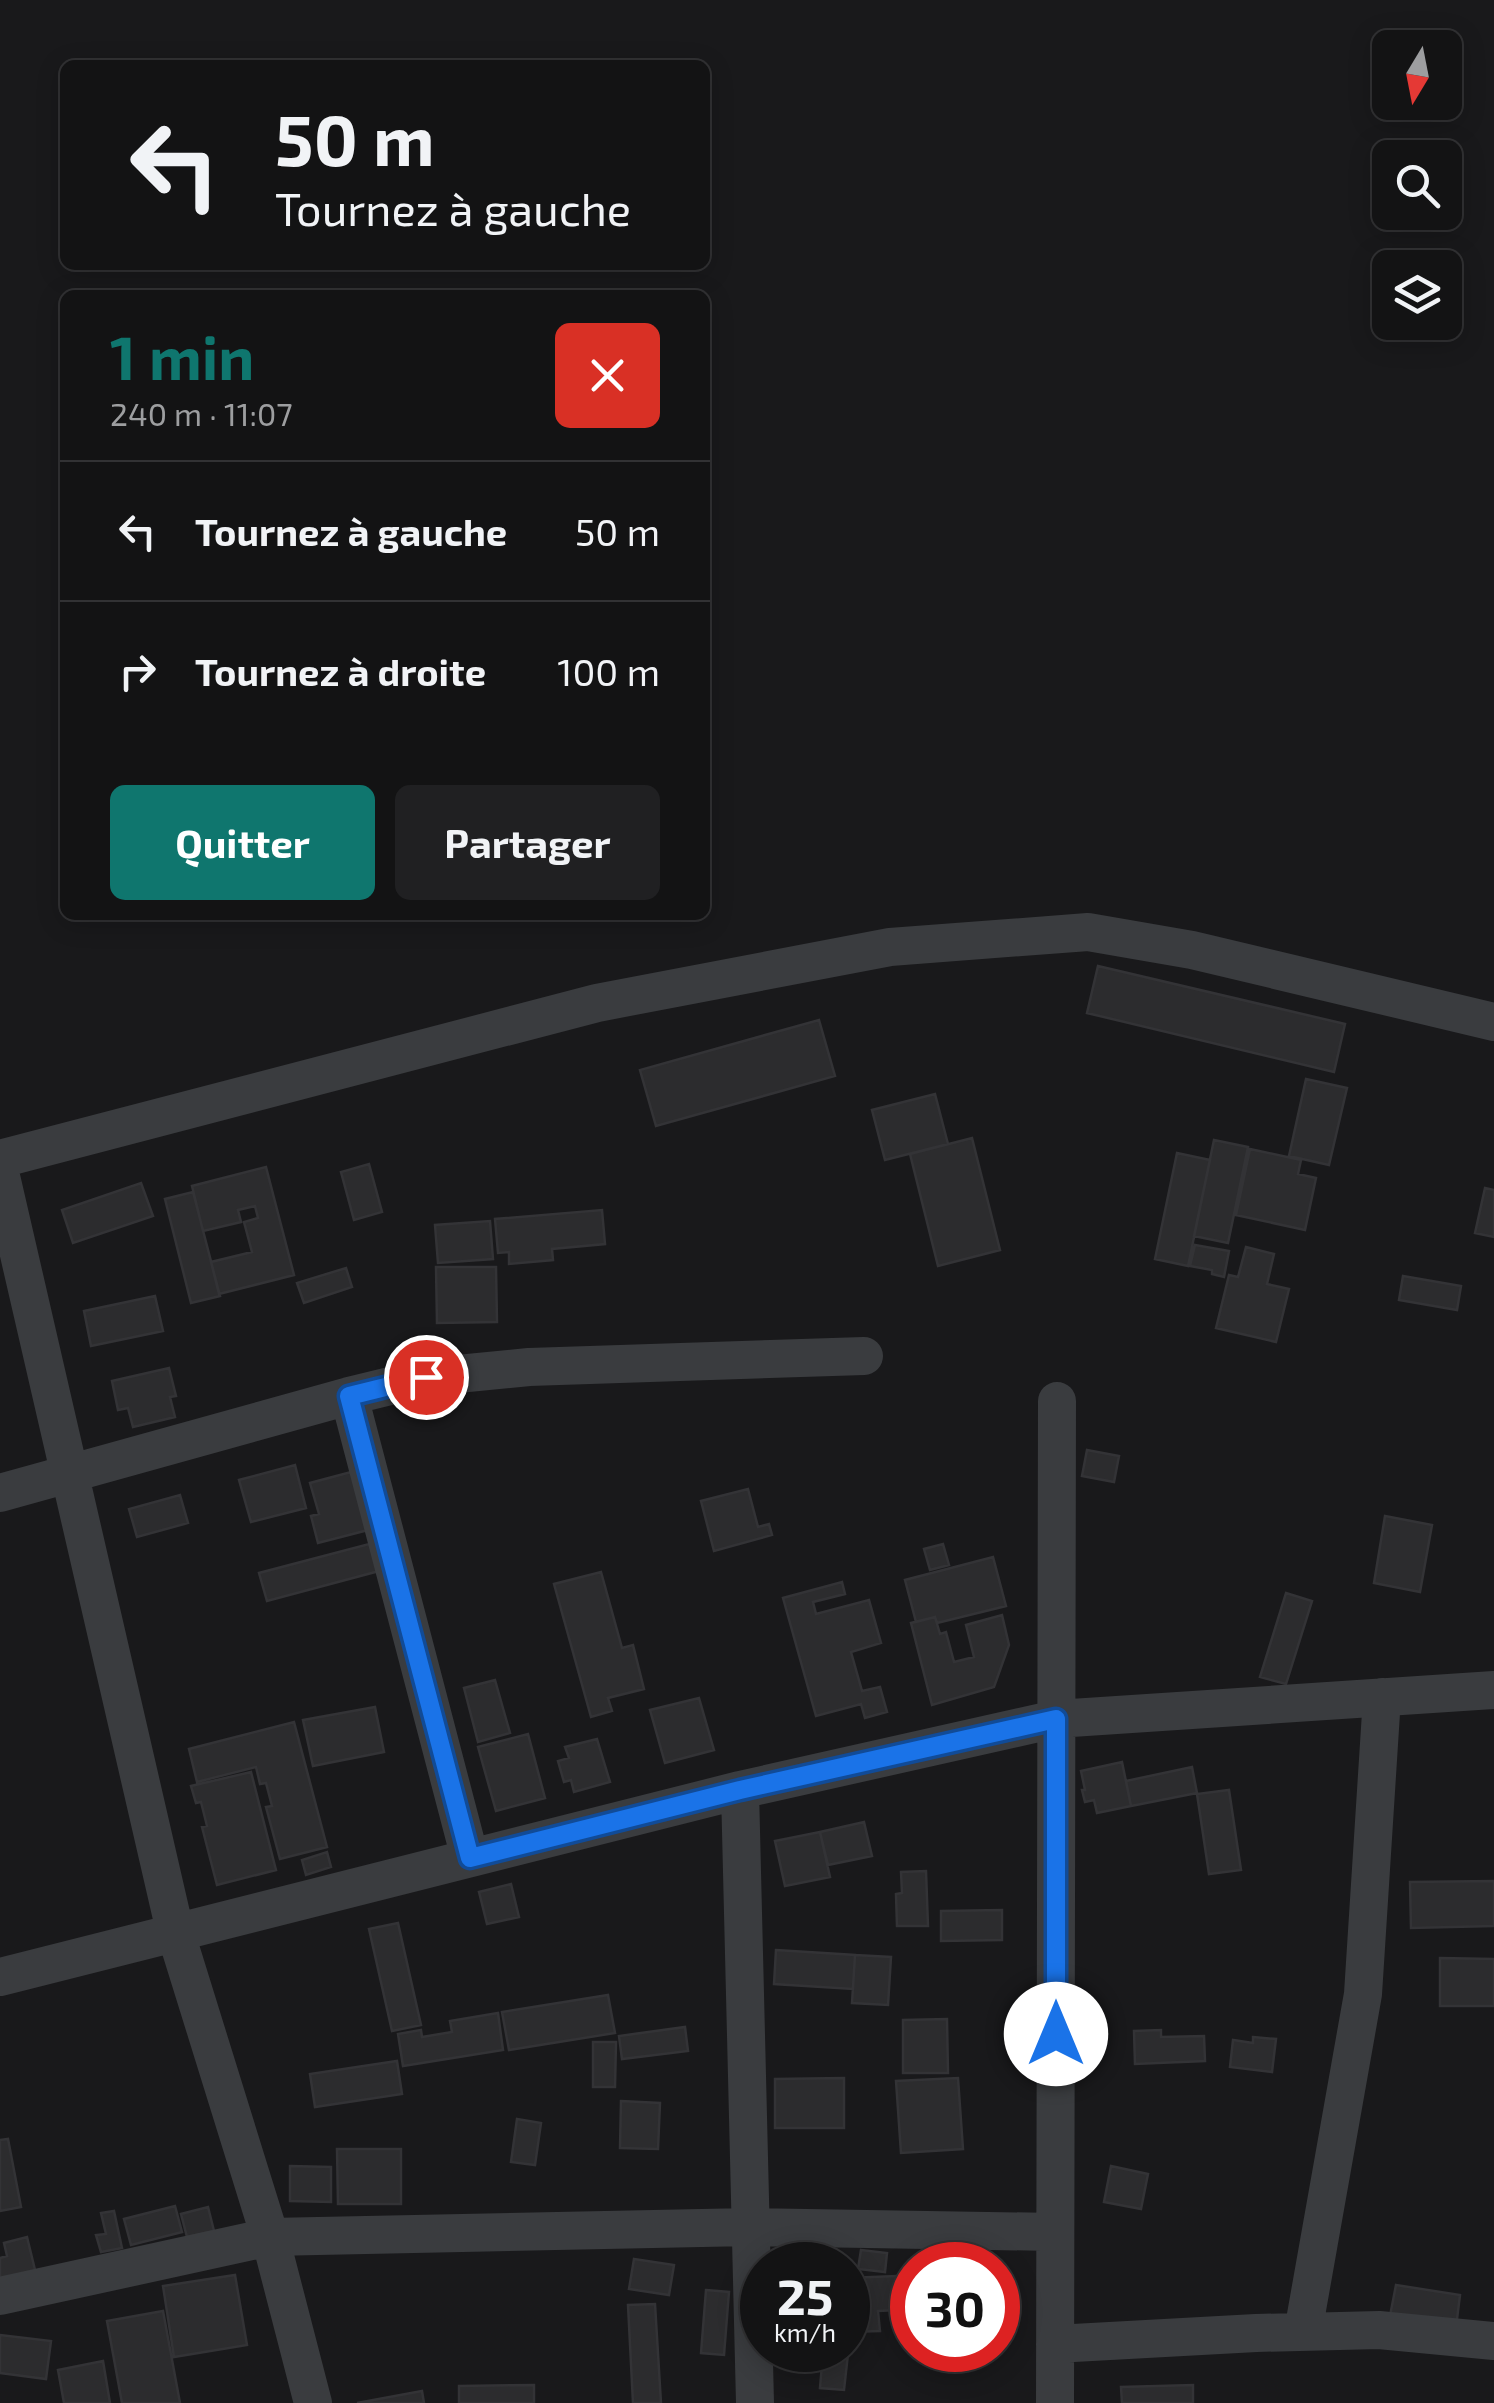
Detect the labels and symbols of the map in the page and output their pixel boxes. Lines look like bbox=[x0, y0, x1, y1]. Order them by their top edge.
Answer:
north arrow bbox=[1372, 30, 1462, 120]
pin bbox=[384, 1335, 469, 1420]
position arrow bbox=[1004, 1982, 1108, 2086]
speed limit sign: 30 bbox=[890, 2242, 1020, 2372]

